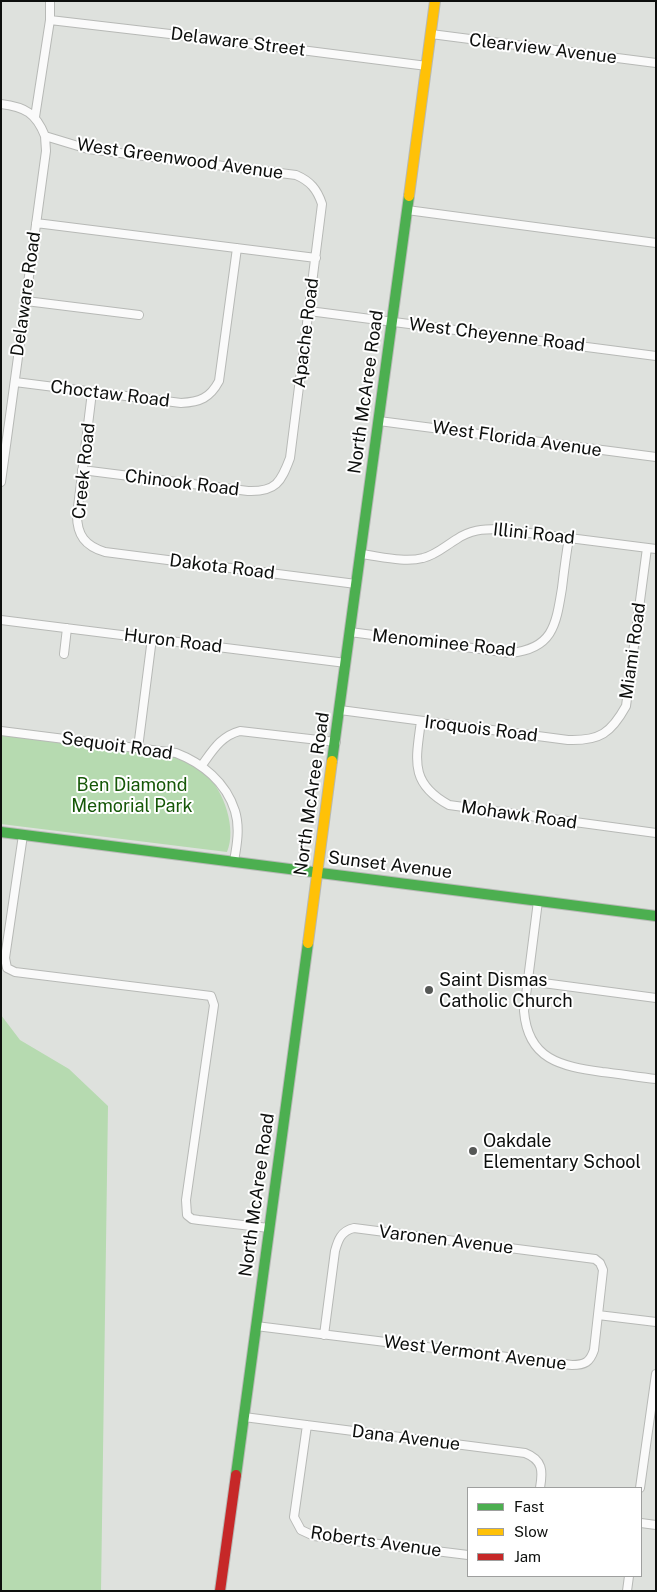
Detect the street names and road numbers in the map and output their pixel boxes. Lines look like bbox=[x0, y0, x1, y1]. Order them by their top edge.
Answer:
street label: Delaware Street bbox=[169, 23, 307, 61]
street label: Clearview Avenue bbox=[468, 29, 618, 69]
street label: West Greenwood Avenue bbox=[75, 134, 285, 184]
street label: Delaware Road bbox=[7, 230, 45, 358]
street label: Apache Road bbox=[289, 277, 323, 389]
street label: North McAree Road bbox=[344, 309, 388, 475]
street label: West Cheyenne Road bbox=[408, 313, 586, 357]
street label: Choctaw Road bbox=[49, 376, 171, 412]
street label: West Florida Avenue bbox=[431, 416, 603, 462]
street label: Creek Road bbox=[68, 422, 100, 520]
street label: Chinook Road bbox=[124, 465, 240, 501]
street label: Illini Road bbox=[492, 519, 576, 549]
street label: Dakota Road bbox=[168, 550, 276, 584]
street label: Miami Road bbox=[616, 601, 650, 701]
street label: Huron Road bbox=[123, 624, 223, 658]
street label: Menominee Road bbox=[371, 625, 517, 661]
street label: North McAree Road bbox=[290, 711, 334, 877]
street label: Iroquois Road bbox=[423, 711, 539, 747]
street label: Sequoit Road bbox=[60, 728, 174, 764]
street label: Mohawk Road bbox=[459, 796, 579, 834]
street label: Sunset Avenue bbox=[327, 847, 453, 883]
street label: North McAree Road bbox=[235, 1112, 279, 1278]
street label: Varonen Avenue bbox=[377, 1221, 515, 1259]
street label: West Vermont Avenue bbox=[382, 1331, 568, 1375]
street label: Dana Avenue bbox=[351, 1421, 461, 1455]
street label: Roberts Avenue bbox=[309, 1522, 443, 1562]

